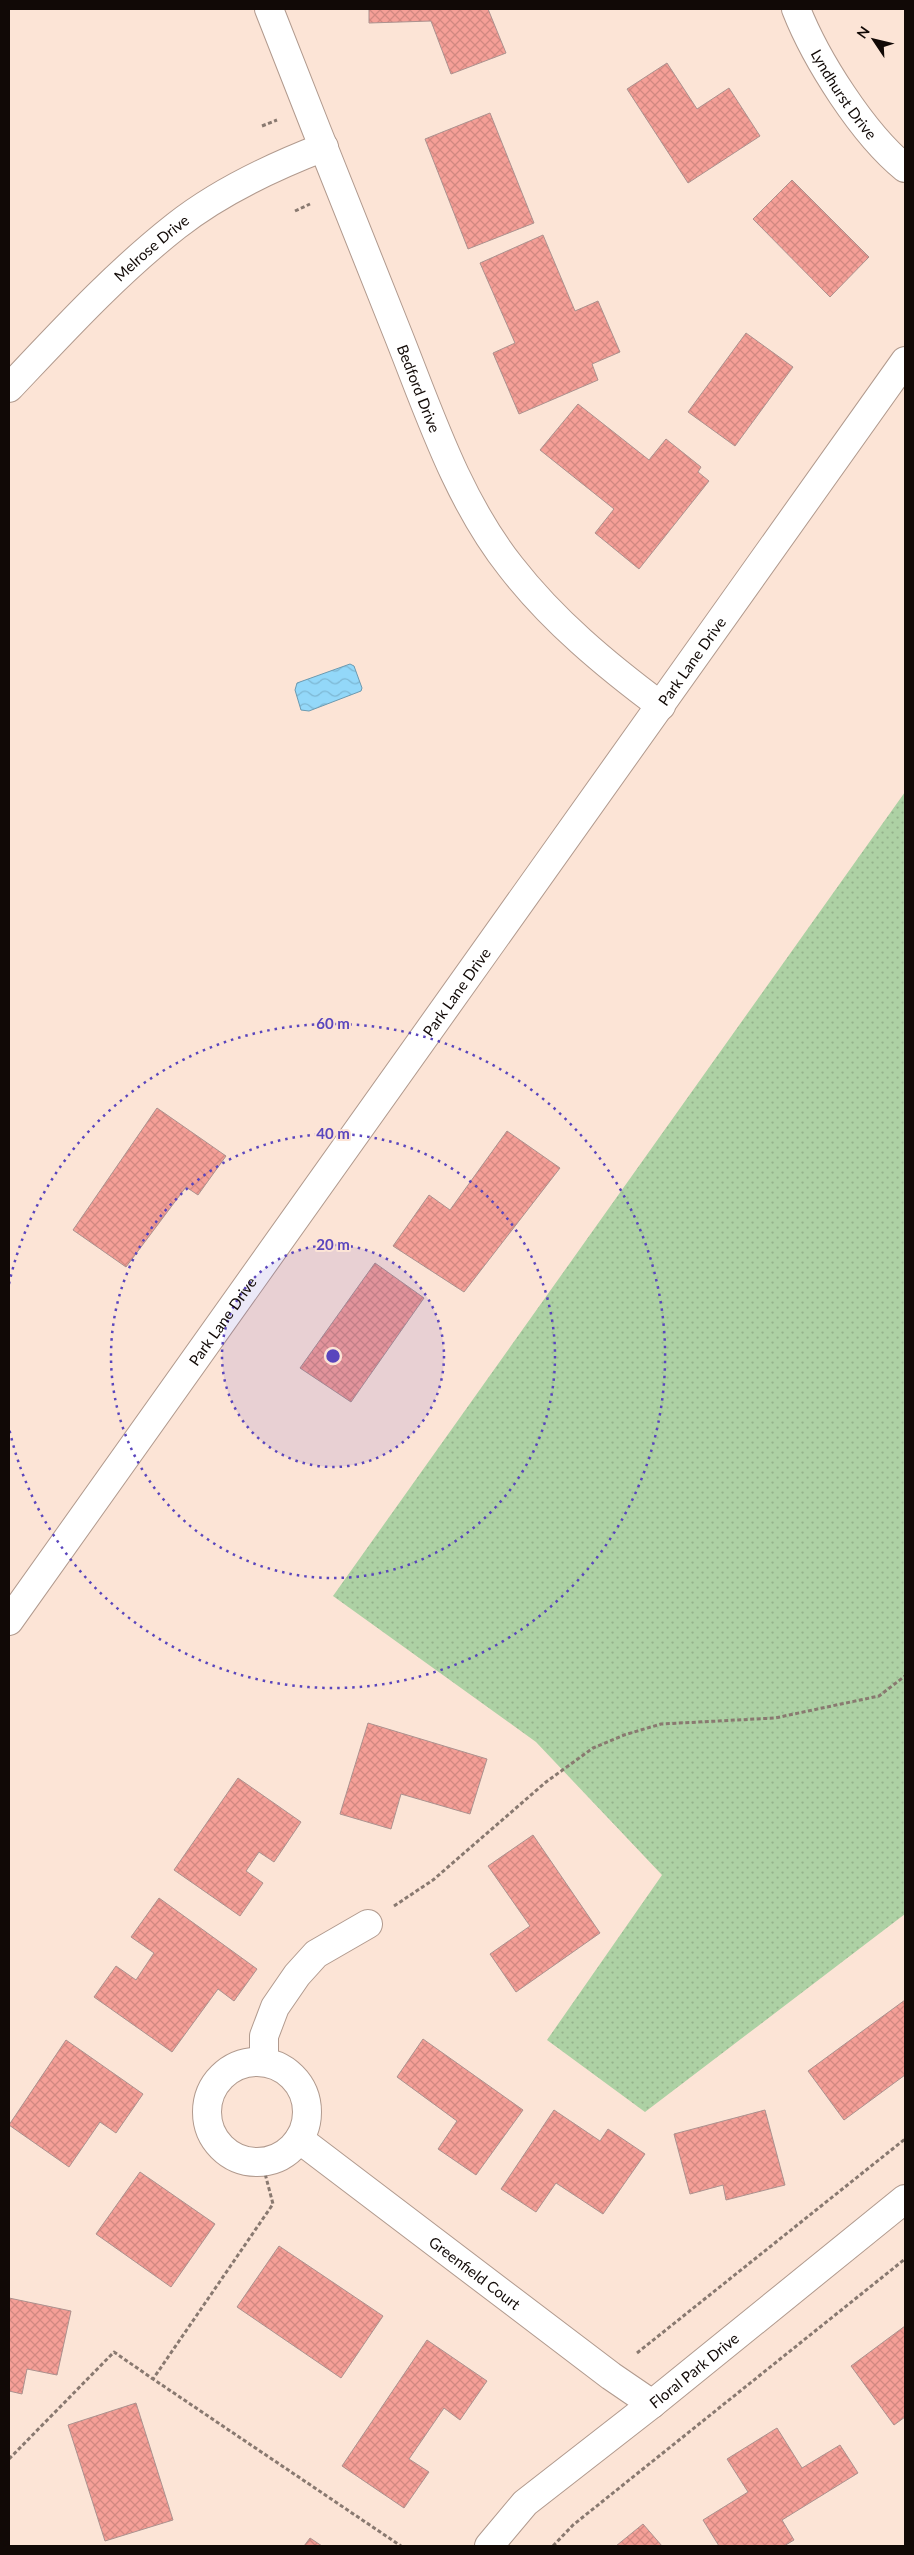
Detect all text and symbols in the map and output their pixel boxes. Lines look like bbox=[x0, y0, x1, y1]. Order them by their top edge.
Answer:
north arrow bbox=[849, 15, 899, 65]
text: N bbox=[853, 23, 873, 42]
street label: Lyndhurst Drive bbox=[808, 46, 881, 143]
street label: Melrose Drive bbox=[110, 211, 192, 285]
street label: Bedford Drive bbox=[394, 342, 444, 435]
street label: Park Lane Drive bbox=[654, 613, 729, 709]
street label: Park Lane Drive bbox=[419, 944, 494, 1040]
text: 60 m bbox=[316, 1014, 350, 1032]
text: 40 m bbox=[316, 1124, 350, 1142]
text: 20 m bbox=[316, 1235, 350, 1253]
street label: Park Lane Drive bbox=[185, 1273, 260, 1369]
centre of rings bbox=[324, 1347, 342, 1365]
street label: Greenfield Court bbox=[426, 2232, 525, 2313]
street label: Floral Park Drive bbox=[646, 2329, 742, 2412]

